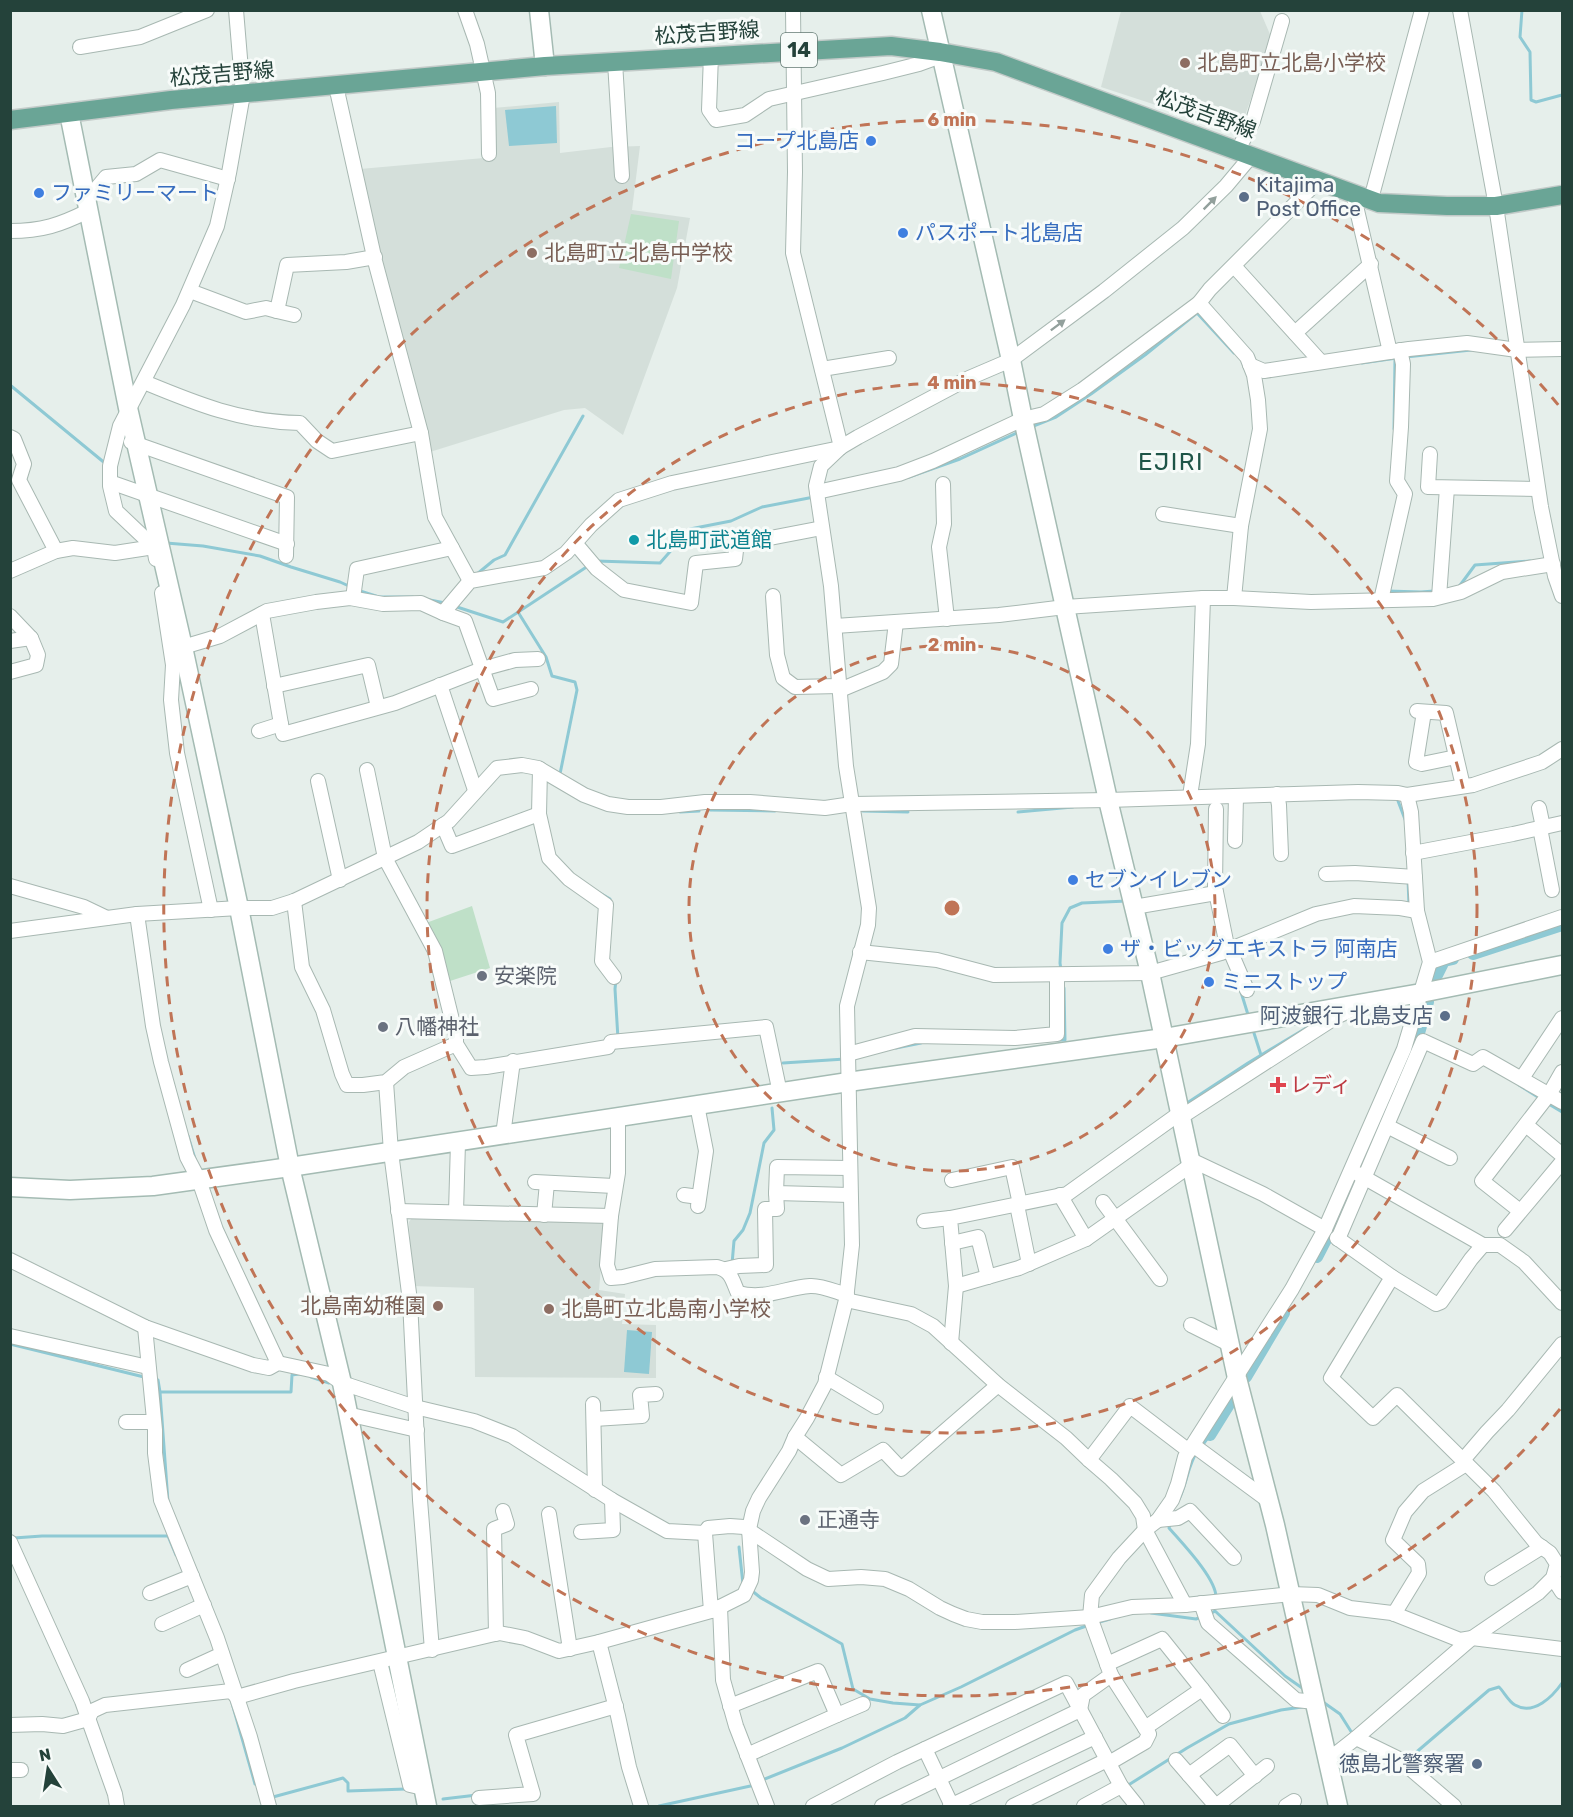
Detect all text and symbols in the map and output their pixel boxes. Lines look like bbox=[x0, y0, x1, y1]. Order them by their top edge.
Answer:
street label: 松茂吉野線 bbox=[654, 16, 760, 49]
road number: 14 bbox=[781, 33, 817, 67]
place label: 北島町立北島小学校 bbox=[1197, 50, 1386, 75]
street label: 松茂吉野線 bbox=[169, 56, 275, 91]
marker: 北島町立北島小学校 bbox=[1178, 56, 1192, 70]
street label: 松茂吉野線 bbox=[1153, 84, 1260, 143]
text: 6 min bbox=[928, 109, 976, 131]
place label: コープ北島店 bbox=[734, 128, 859, 153]
marker: コープ北島店 bbox=[864, 134, 878, 148]
place label: Kitajima Post Office bbox=[1256, 172, 1361, 221]
place label: ファミリーマート bbox=[51, 180, 219, 205]
marker: ファミリーマート bbox=[32, 186, 46, 200]
marker: Kitajima Post Office bbox=[1237, 190, 1251, 204]
one-way arrow bbox=[1202, 196, 1216, 210]
place label: パスポート北島店 bbox=[915, 220, 1083, 245]
marker: パスポート北島店 bbox=[896, 226, 910, 240]
place label: 北島町立北島中学校 bbox=[544, 240, 733, 265]
marker: 北島町立北島中学校 bbox=[525, 246, 539, 260]
one-way arrow bbox=[1050, 319, 1065, 331]
text: 4 min bbox=[927, 372, 977, 394]
district label: EJIRI bbox=[1138, 448, 1204, 476]
place label: 北島町武道館 bbox=[646, 527, 772, 552]
marker: 北島町武道館 bbox=[627, 533, 641, 547]
text: 2 min bbox=[928, 634, 976, 656]
place label: セブンイレブン bbox=[1085, 867, 1232, 892]
marker: セブンイレブン bbox=[1066, 873, 1080, 887]
centre of rings bbox=[942, 898, 962, 918]
place label: ザ・ビッグエキストラ 阿南店 bbox=[1120, 936, 1398, 961]
marker: ザ・ビッグエキストラ 阿南店 bbox=[1101, 942, 1115, 956]
place label: 安楽院 bbox=[494, 963, 557, 988]
marker: 安楽院 bbox=[475, 969, 489, 983]
place label: ミニストップ bbox=[1221, 969, 1347, 994]
marker: ミニストップ bbox=[1202, 975, 1216, 989]
place label: 阿波銀行 北島支店 bbox=[1260, 1003, 1433, 1028]
marker: 阿波銀行 北島支店 bbox=[1438, 1009, 1452, 1023]
place label: 八幡神社 bbox=[395, 1014, 479, 1039]
marker: 八幡神社 bbox=[376, 1020, 390, 1034]
place label: レディ bbox=[1290, 1072, 1352, 1097]
marker: レディ bbox=[1271, 1078, 1285, 1092]
place label: 北島南幼稚園 bbox=[300, 1293, 426, 1318]
place label: 北島町立北島南小学校 bbox=[561, 1296, 771, 1321]
marker: 北島南幼稚園 bbox=[431, 1299, 445, 1313]
marker: 北島町立北島南小学校 bbox=[542, 1302, 556, 1316]
place label: 正通寺 bbox=[817, 1507, 880, 1532]
marker: 正通寺 bbox=[798, 1513, 812, 1527]
north arrow bbox=[18, 1739, 78, 1799]
text: N bbox=[37, 1744, 53, 1765]
place label: 徳島北警察署 bbox=[1339, 1751, 1465, 1776]
marker: 徳島北警察署 bbox=[1470, 1757, 1484, 1771]

